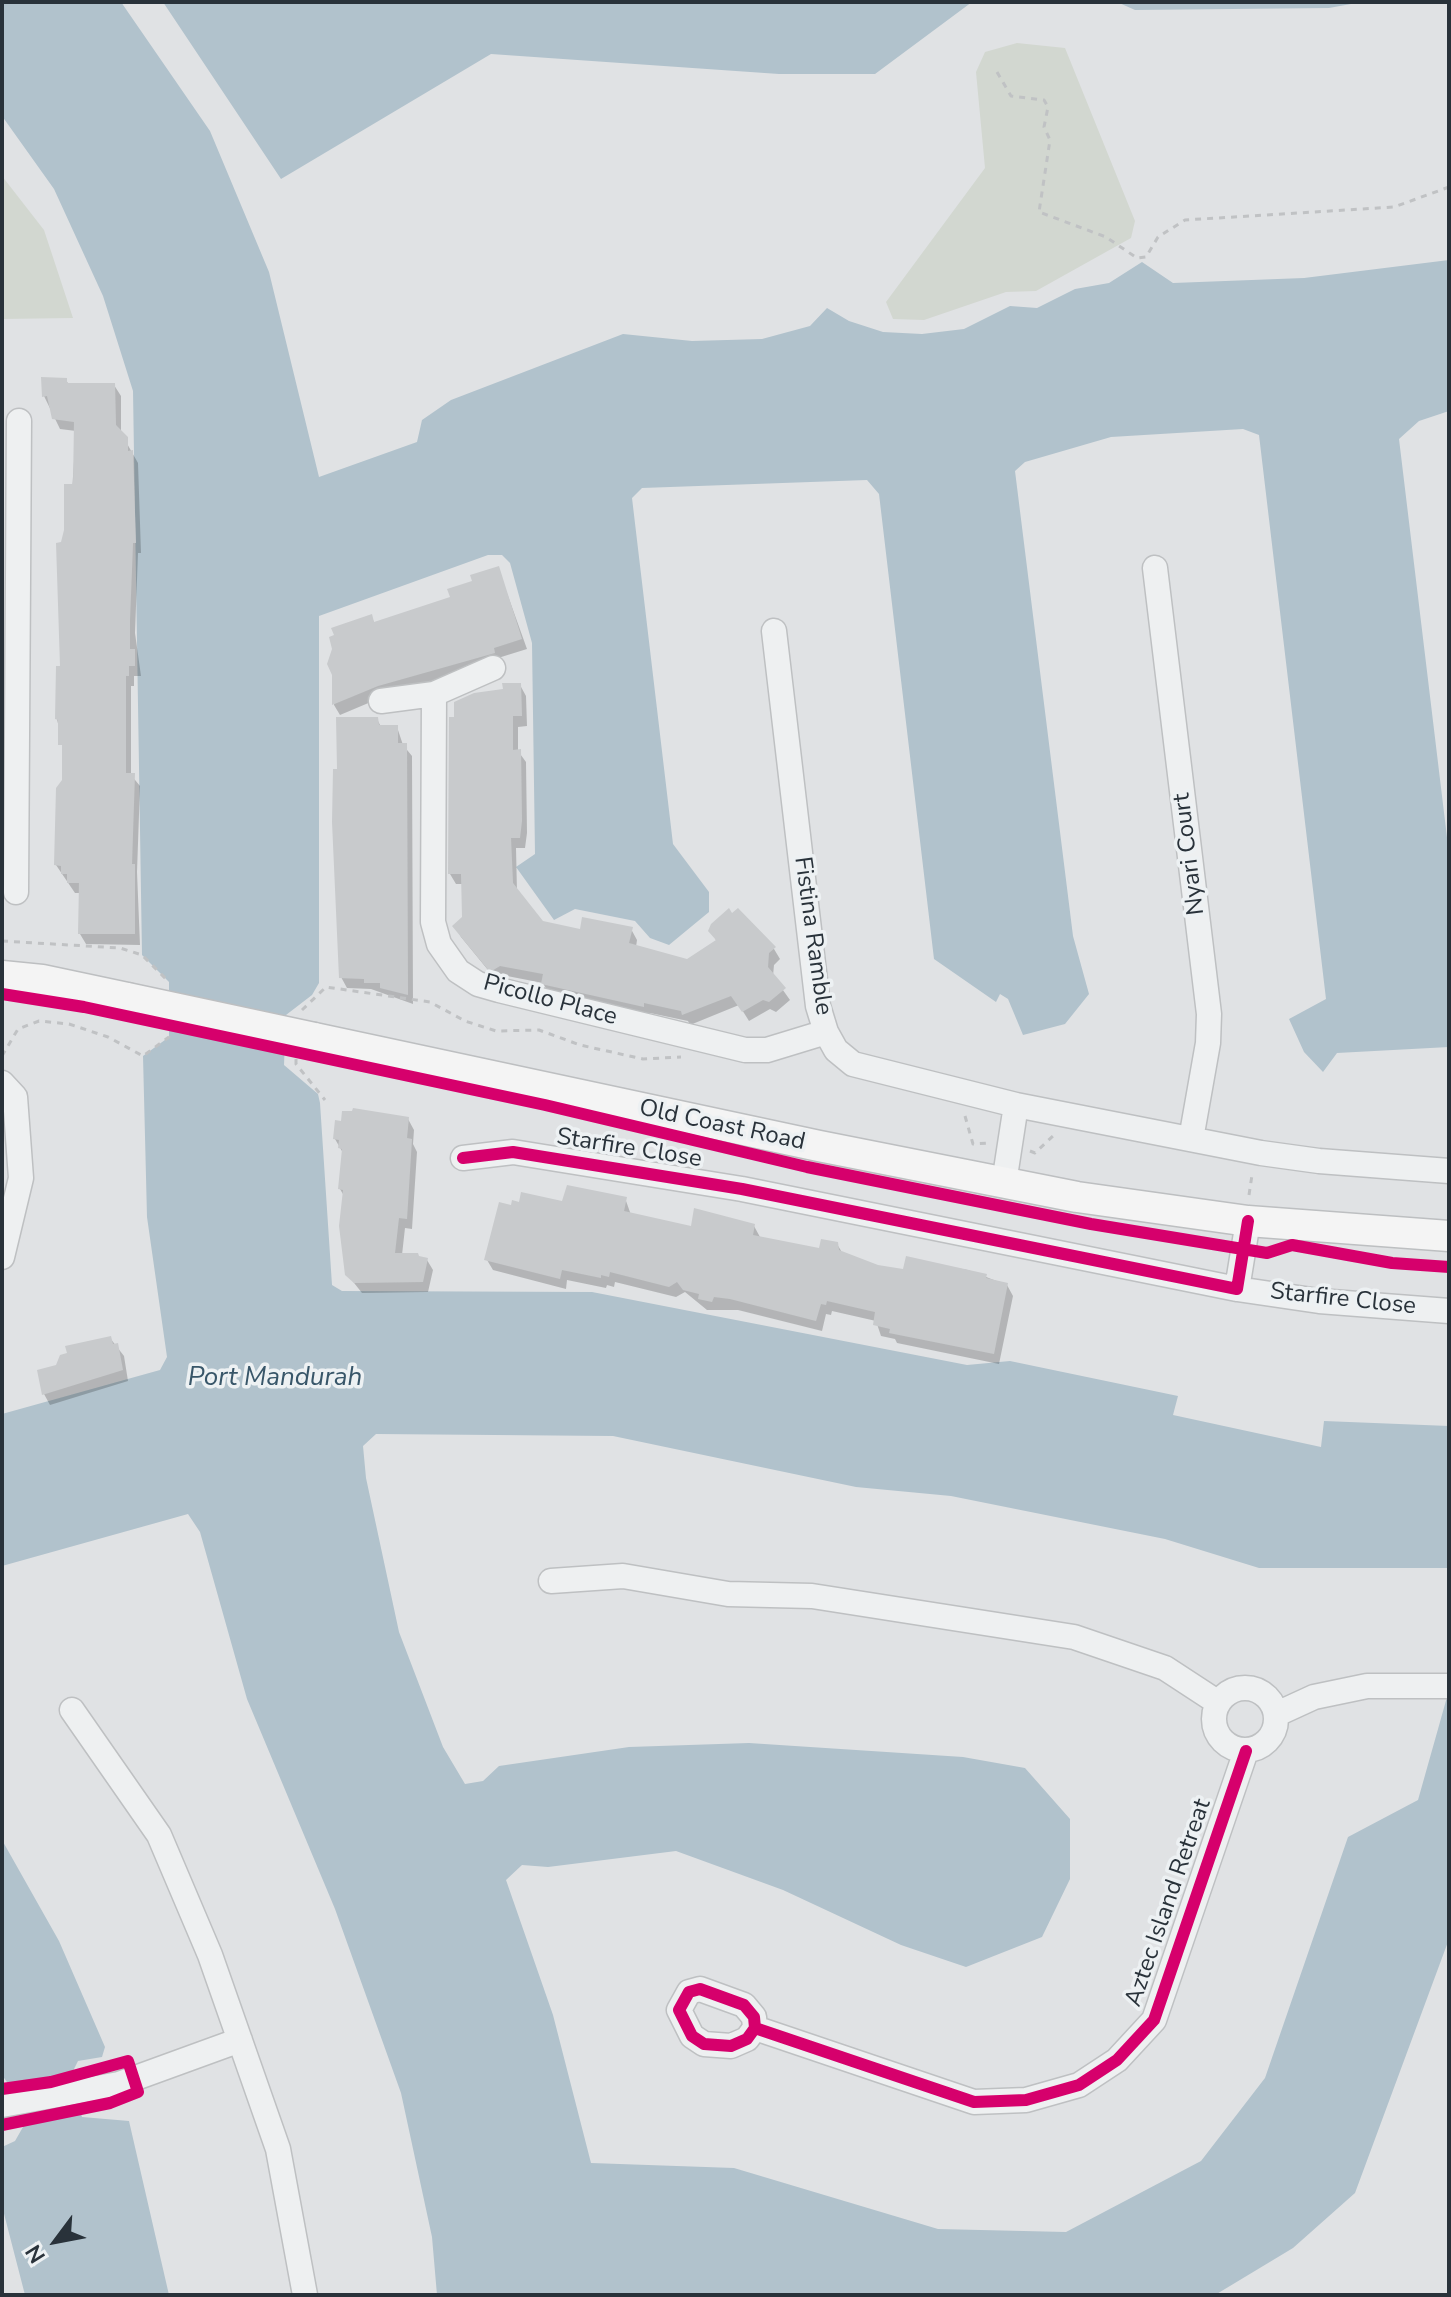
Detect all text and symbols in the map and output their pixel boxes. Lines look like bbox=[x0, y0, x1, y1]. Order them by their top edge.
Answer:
street label: Nyari Court bbox=[1168, 791, 1212, 917]
street label: Fistina Ramble bbox=[787, 855, 837, 1017]
street label: Picollo Place bbox=[480, 969, 620, 1033]
street label: Old Coast Road bbox=[636, 1094, 808, 1158]
street label: Starfire Close bbox=[554, 1123, 704, 1175]
street label: Starfire Close bbox=[1269, 1278, 1417, 1322]
water label: Port Mandurah bbox=[188, 1363, 362, 1395]
street label: Aztec Island Retreat bbox=[1120, 1795, 1218, 2011]
north arrow bbox=[16, 2201, 96, 2281]
text: N bbox=[19, 2239, 53, 2269]

